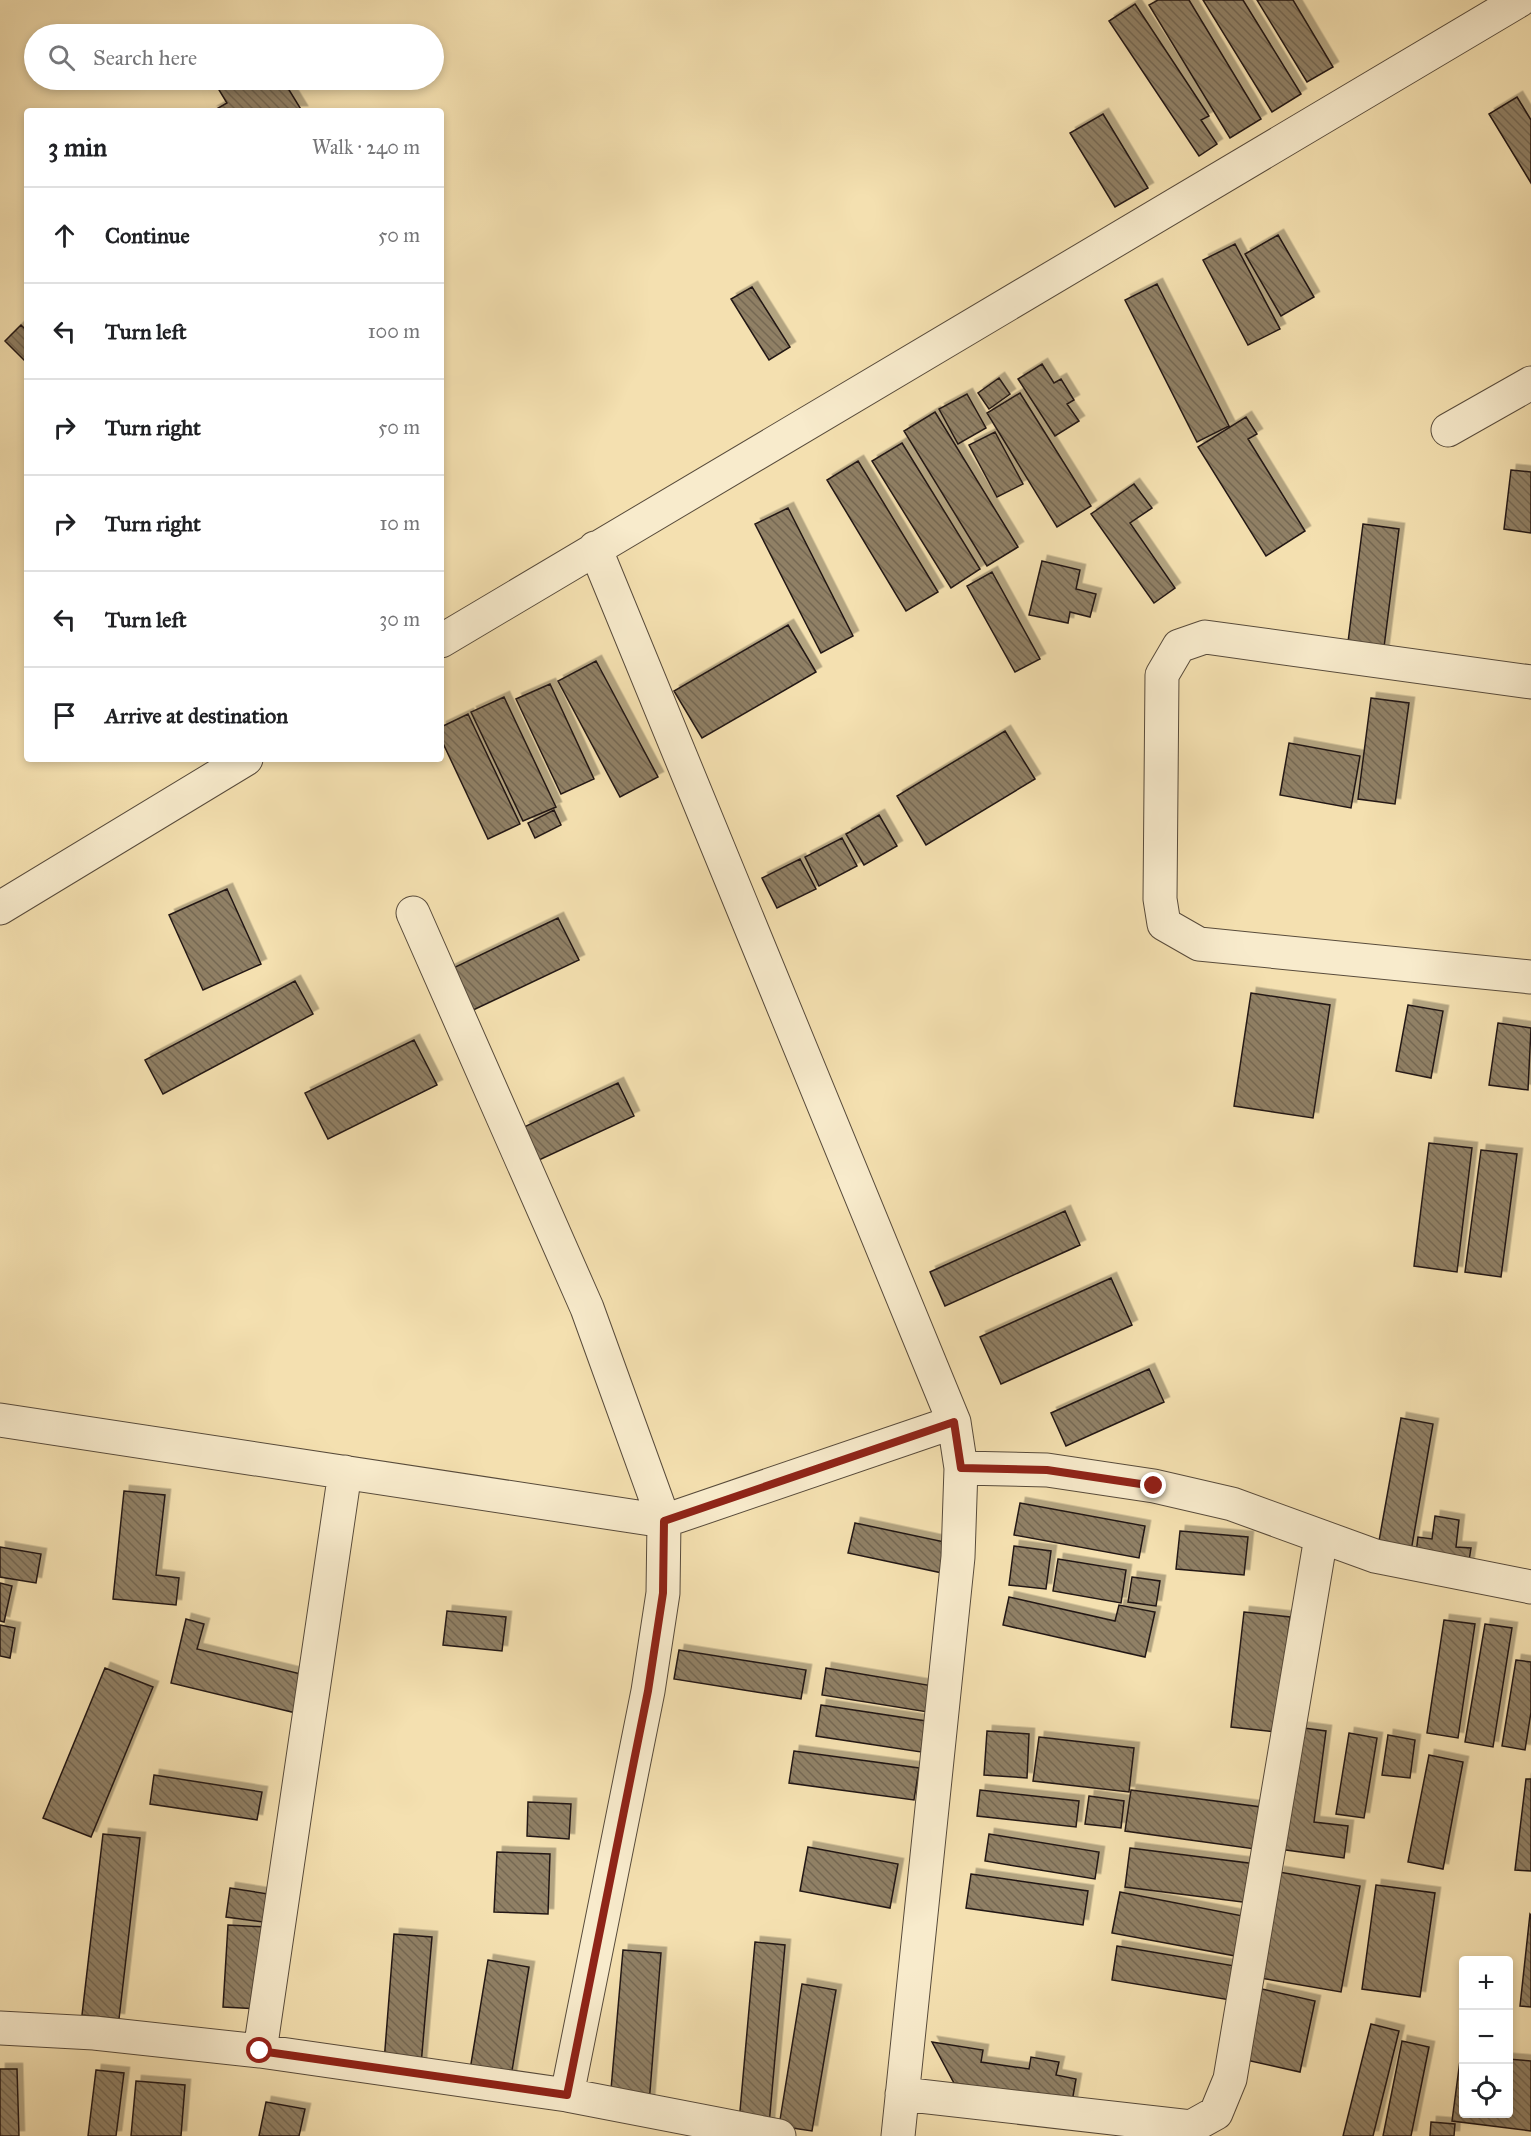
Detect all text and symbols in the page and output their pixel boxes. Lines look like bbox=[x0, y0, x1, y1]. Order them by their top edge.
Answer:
search box bbox=[24, 24, 444, 90]
icon: search bbox=[45, 41, 78, 74]
text: Search here bbox=[93, 44, 197, 71]
text: 3 min bbox=[48, 131, 107, 163]
text: Walk · 240 m bbox=[312, 135, 420, 159]
icon: ahead bbox=[48, 219, 81, 252]
text: Continue bbox=[105, 222, 190, 249]
text: 50 m bbox=[378, 223, 420, 247]
icon: left bbox=[48, 315, 81, 348]
text: Turn left bbox=[105, 318, 187, 345]
text: 100 m bbox=[368, 319, 420, 343]
icon: right bbox=[48, 411, 81, 444]
text: Turn right bbox=[105, 414, 201, 441]
text: 50 m bbox=[378, 415, 420, 439]
icon: right bbox=[48, 507, 81, 540]
text: Turn right bbox=[105, 510, 201, 537]
text: 10 m bbox=[379, 511, 420, 535]
icon: left bbox=[48, 603, 81, 636]
text: Turn left bbox=[105, 606, 187, 633]
text: 30 m bbox=[379, 607, 420, 631]
icon: arrive bbox=[48, 699, 81, 732]
text: Arrive at destination bbox=[105, 702, 288, 729]
route end bbox=[1140, 1472, 1166, 1498]
map controls bbox=[1459, 1956, 1513, 2118]
button: + bbox=[1459, 1956, 1513, 2010]
button: − bbox=[1459, 2010, 1513, 2064]
route start bbox=[246, 2037, 272, 2063]
button: locate bbox=[1459, 2064, 1513, 2118]

